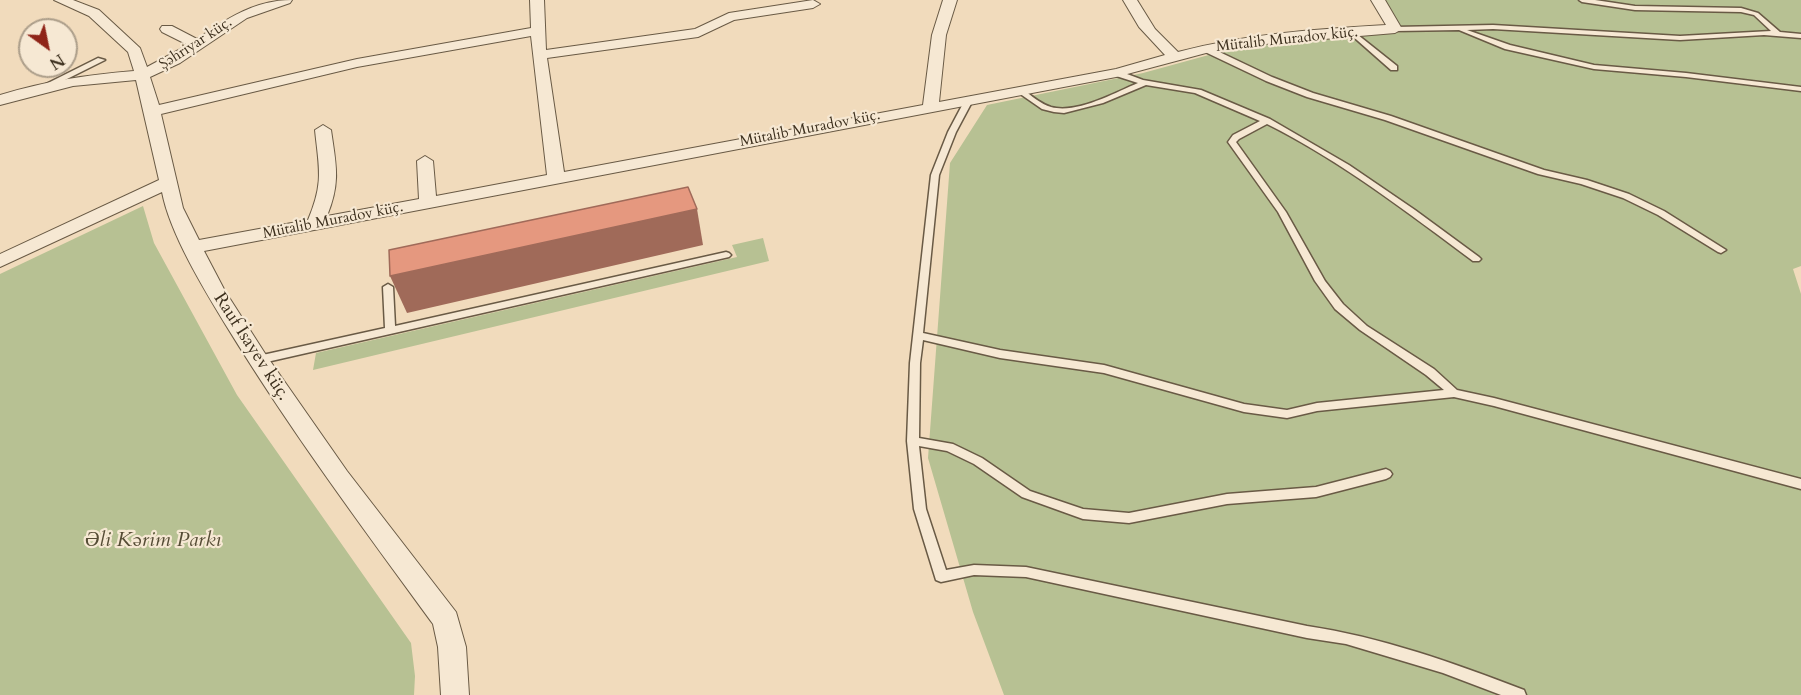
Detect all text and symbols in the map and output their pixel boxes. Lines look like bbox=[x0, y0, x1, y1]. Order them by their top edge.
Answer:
street label: Şəhriyar küç. bbox=[156, 14, 236, 74]
north arrow bbox=[18, 18, 78, 78]
street label: Mütalib Muradov küç. bbox=[1215, 24, 1359, 56]
text: N bbox=[45, 48, 69, 74]
street label: Mütalib Muradov küç. bbox=[738, 107, 882, 151]
street label: Mütalib Muradov küç. bbox=[261, 199, 405, 243]
street label: Rauf İsayev küç. bbox=[208, 289, 294, 405]
park label: Əli Kərim Parkı bbox=[85, 528, 221, 554]

